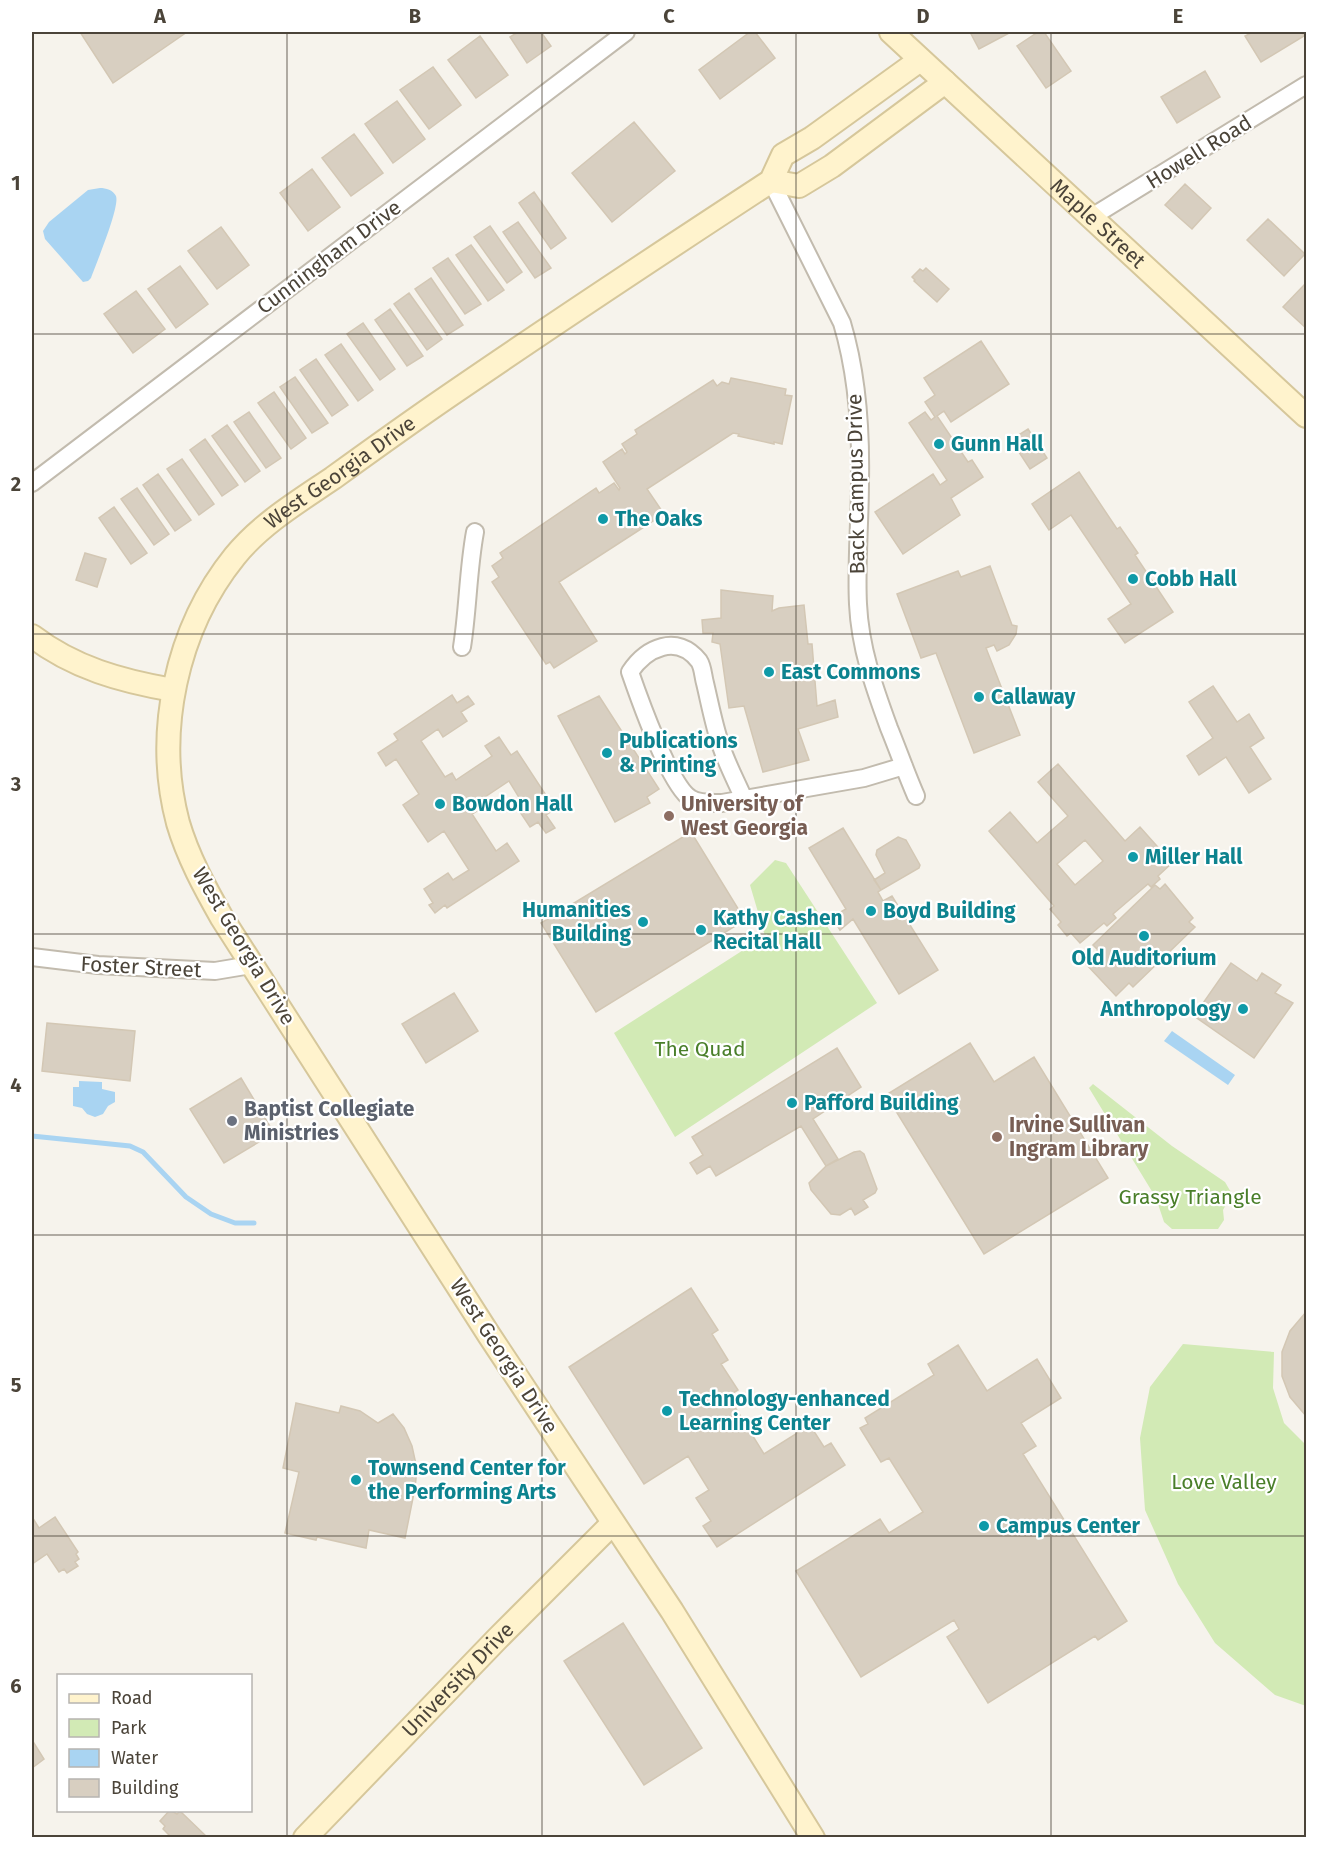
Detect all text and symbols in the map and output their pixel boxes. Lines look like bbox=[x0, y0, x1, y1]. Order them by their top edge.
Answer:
text: A bbox=[153, 4, 167, 28]
text: B bbox=[409, 4, 421, 28]
text: C bbox=[663, 4, 675, 28]
text: D bbox=[916, 4, 930, 28]
text: E bbox=[1173, 4, 1183, 28]
street label: Howell Road bbox=[1142, 109, 1256, 195]
text: 1 bbox=[11, 171, 21, 195]
street label: Maple Street bbox=[1045, 173, 1151, 274]
street label: Cunningham Drive bbox=[252, 194, 406, 320]
street label: Back Campus Drive bbox=[841, 393, 871, 575]
street label: West Georgia Drive bbox=[259, 410, 421, 535]
place label: Gunn Hall bbox=[951, 431, 1044, 457]
marker: Gunn Hall bbox=[932, 437, 946, 451]
text: 2 bbox=[11, 472, 21, 496]
place label: The Oaks bbox=[615, 506, 702, 532]
marker: The Oaks bbox=[596, 512, 610, 526]
place label: Cobb Hall bbox=[1145, 566, 1237, 592]
marker: Cobb Hall bbox=[1126, 572, 1140, 586]
place label: East Commons bbox=[781, 659, 920, 685]
marker: East Commons bbox=[762, 665, 776, 679]
place label: Callaway bbox=[991, 684, 1076, 710]
marker: Callaway bbox=[972, 690, 986, 704]
place label: Publications & Printing bbox=[619, 728, 738, 778]
marker: Publications & Printing bbox=[600, 746, 614, 760]
text: 3 bbox=[10, 772, 21, 796]
place label: Bowdon Hall bbox=[452, 791, 573, 817]
place label: University of West Georgia bbox=[681, 791, 808, 841]
marker: Bowdon Hall bbox=[433, 797, 447, 811]
marker: University of West Georgia bbox=[662, 809, 676, 823]
place label: Miller Hall bbox=[1145, 844, 1243, 870]
marker: Miller Hall bbox=[1126, 850, 1140, 864]
street label: West Georgia Drive bbox=[187, 862, 301, 1030]
place label: Humanities Building bbox=[522, 897, 631, 947]
place label: Boyd Building bbox=[883, 898, 1016, 924]
marker: Boyd Building bbox=[864, 904, 878, 918]
place label: Kathy Cashen Recital Hall bbox=[713, 905, 843, 955]
marker: Humanities Building bbox=[636, 915, 650, 929]
marker: Kathy Cashen Recital Hall bbox=[694, 923, 708, 937]
marker: Old Auditorium bbox=[1137, 929, 1151, 943]
place label: Old Auditorium bbox=[1071, 945, 1217, 971]
street label: Foster Street bbox=[80, 951, 203, 983]
place label: Anthropology bbox=[1100, 996, 1231, 1022]
marker: Anthropology bbox=[1236, 1002, 1250, 1016]
park label: The Quad bbox=[655, 1036, 745, 1062]
text: 4 bbox=[10, 1073, 22, 1097]
place label: Pafford Building bbox=[804, 1090, 959, 1116]
place label: Baptist Collegiate Ministries bbox=[244, 1096, 415, 1146]
marker: Pafford Building bbox=[785, 1096, 799, 1110]
place label: Irvine Sullivan Ingram Library bbox=[1009, 1112, 1149, 1162]
marker: Baptist Collegiate Ministries bbox=[225, 1114, 239, 1128]
marker: Irvine Sullivan Ingram Library bbox=[990, 1130, 1004, 1144]
park label: Grassy Triangle bbox=[1118, 1184, 1262, 1210]
street label: West Georgia Drive bbox=[444, 1274, 564, 1438]
text: 5 bbox=[11, 1373, 22, 1397]
place label: Technology-enhanced Learning Center bbox=[679, 1386, 890, 1436]
marker: Technology-enhanced Learning Center bbox=[660, 1404, 674, 1418]
place label: Townsend Center for the Performing Arts bbox=[368, 1455, 566, 1505]
park label: Love Valley bbox=[1171, 1469, 1277, 1495]
marker: Townsend Center for the Performing Arts bbox=[349, 1473, 363, 1487]
place label: Campus Center bbox=[996, 1513, 1140, 1539]
marker: Campus Center bbox=[977, 1519, 991, 1533]
street label: University Drive bbox=[396, 1617, 519, 1743]
text: 6 bbox=[10, 1674, 22, 1698]
legend bbox=[57, 1674, 252, 1812]
text: Road bbox=[111, 1687, 153, 1709]
text: Park bbox=[111, 1717, 147, 1739]
text: Water bbox=[111, 1747, 158, 1769]
text: Building bbox=[111, 1777, 179, 1799]

